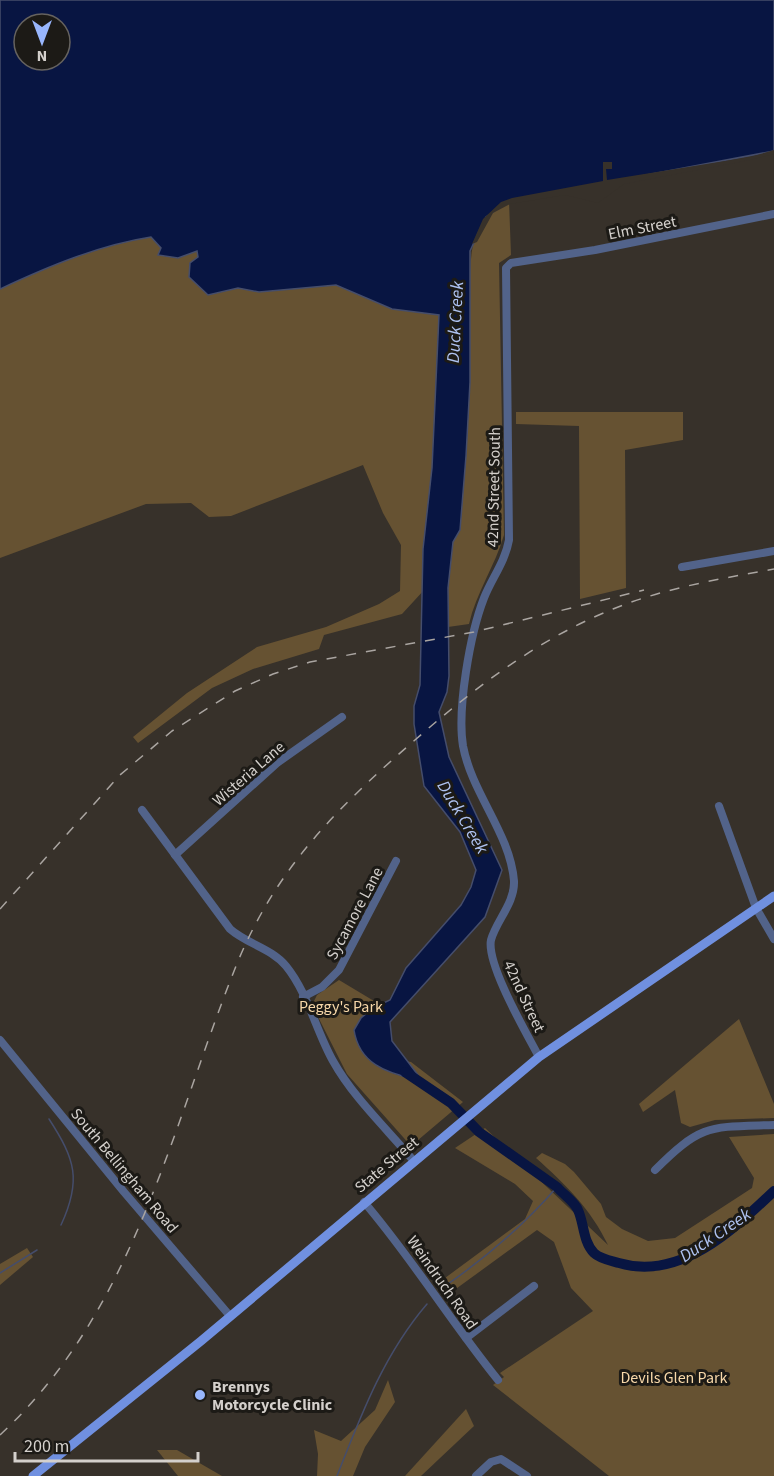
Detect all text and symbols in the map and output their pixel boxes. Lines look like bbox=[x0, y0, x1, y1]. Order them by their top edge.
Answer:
north arrow bbox=[12, 12, 72, 72]
text: N bbox=[37, 45, 47, 67]
street label: Elm Street bbox=[606, 210, 679, 245]
water label: Duck Creek bbox=[441, 280, 470, 364]
street label: 42nd Street South bbox=[482, 427, 506, 547]
street label: Wisteria Lane bbox=[208, 736, 290, 811]
water label: Duck Creek bbox=[431, 776, 495, 859]
street label: Sycamore Lane bbox=[321, 863, 389, 964]
street label: 42nd Street bbox=[498, 957, 551, 1036]
park label: Peggy's Park bbox=[299, 996, 383, 1018]
street label: South Bellingham Road bbox=[65, 1103, 183, 1238]
street label: State Street bbox=[350, 1131, 424, 1198]
water label: Duck Creek bbox=[674, 1202, 757, 1269]
street label: Weindruch Road bbox=[402, 1231, 483, 1334]
park label: Devils Glen Park bbox=[620, 1367, 728, 1389]
place label: Brennys Motorcycle Clinic bbox=[212, 1376, 333, 1416]
marker: Brennys Motorcycle Clinic bbox=[193, 1388, 207, 1402]
scale bar bbox=[15, 1425, 198, 1463]
text: 200 m bbox=[24, 1434, 69, 1459]

